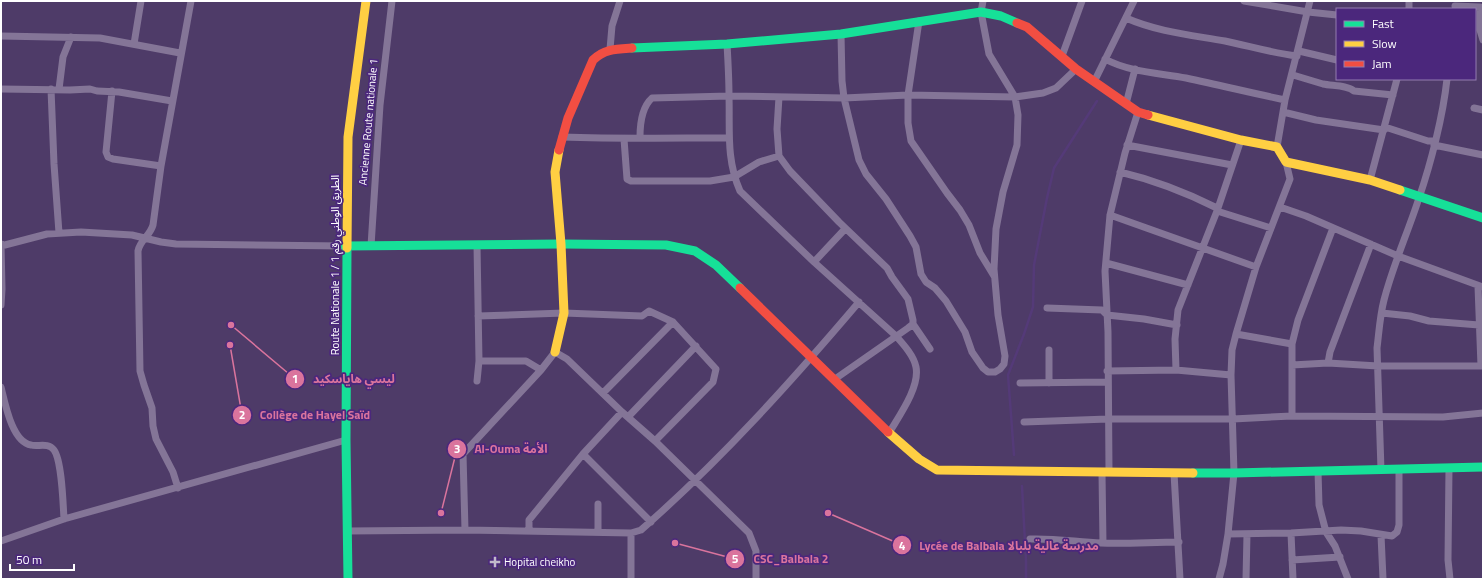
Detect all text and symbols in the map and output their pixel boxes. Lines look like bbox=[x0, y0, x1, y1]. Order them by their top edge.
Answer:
legend bbox=[1336, 8, 1476, 80]
text: Fast bbox=[1372, 14, 1395, 33]
text: Slow bbox=[1372, 34, 1397, 53]
text: Jam bbox=[1372, 54, 1392, 73]
street label: Ancienne Route nationale 1 bbox=[355, 58, 381, 186]
street label: Route Nationale 1 / الطريق الوطني رقم 1 bbox=[327, 175, 345, 355]
callout: ليسي هاياسكيد bbox=[285, 367, 403, 391]
text: 1 bbox=[292, 369, 298, 388]
text: ليسي هاياسكيد bbox=[313, 369, 395, 389]
callout: Collège de Hayel Saïd bbox=[232, 403, 379, 427]
text: 2 bbox=[239, 405, 245, 424]
text: Collège de Hayel Saïd bbox=[260, 405, 370, 424]
callout: Al-Ouma الأمة bbox=[447, 437, 556, 461]
text: 3 bbox=[454, 439, 460, 458]
text: Al-Ouma الأمة bbox=[474, 439, 548, 458]
callout: Lycée de Balbala مدرسة عالية بلبالا bbox=[892, 533, 1107, 557]
text: 4 bbox=[899, 536, 906, 555]
text: Lycée de Balbala مدرسة عالية بلبالا bbox=[919, 536, 1099, 555]
scale bar bbox=[10, 546, 74, 572]
callout: CSC_Balbala 2 bbox=[725, 547, 836, 571]
text: 5 bbox=[732, 549, 739, 568]
text: CSC_Balbala 2 bbox=[753, 549, 829, 568]
text: 50 m bbox=[16, 550, 42, 569]
place label: Hopital cheikho bbox=[504, 554, 576, 570]
marker: Hopital cheikho bbox=[489, 556, 501, 568]

